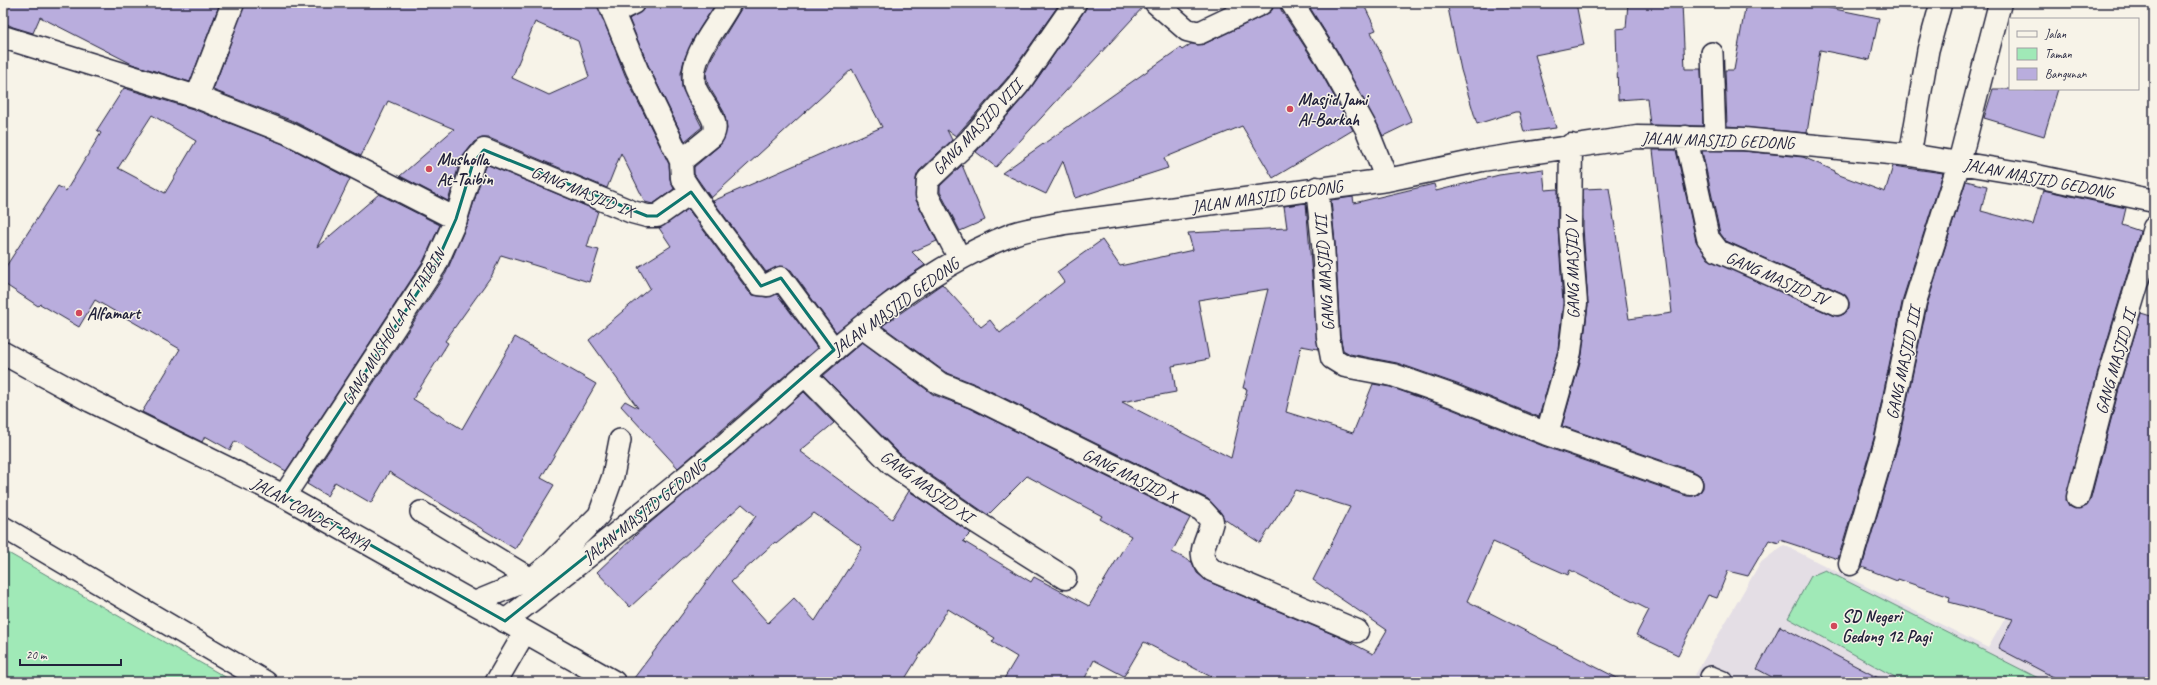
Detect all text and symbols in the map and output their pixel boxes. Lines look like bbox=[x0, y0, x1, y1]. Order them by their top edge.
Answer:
legend bbox=[2009, 18, 2139, 90]
text: Jalan bbox=[2044, 26, 2067, 42]
text: Taman bbox=[2045, 46, 2072, 62]
text: Bangunan bbox=[2045, 66, 2087, 82]
street label: GANG MASJID VIII bbox=[928, 73, 1029, 179]
place label: Masjid Jami Al-Barkah bbox=[1298, 89, 1370, 130]
marker: Masjid Jami Al-Barkah bbox=[1285, 104, 1295, 114]
street label: JALAN MASJID GEDONG bbox=[1641, 127, 1796, 154]
place label: Musholla At-Taibin bbox=[437, 149, 494, 190]
street label: JALAN MASJID GEDONG bbox=[1961, 153, 2117, 204]
street label: GANG MASJID IX bbox=[528, 161, 639, 222]
marker: Musholla At-Taibin bbox=[424, 164, 434, 174]
street label: JALAN MASJID GEDONG bbox=[1189, 175, 1345, 218]
street label: GANG MASJID VII bbox=[1310, 210, 1339, 332]
street label: GANG MASJID V bbox=[1561, 213, 1584, 319]
street label: GANG MUSHOLLA AT TAIBIN bbox=[337, 243, 451, 409]
street label: GANG MASJID IV bbox=[1723, 247, 1834, 312]
street label: JALAN MASJID GEDONG bbox=[827, 252, 964, 360]
street label: GANG MASJID III bbox=[1881, 302, 1926, 421]
place label: Alfamart bbox=[87, 303, 142, 324]
street label: GANG MASJID II bbox=[2091, 303, 2142, 417]
marker: Alfamart bbox=[74, 308, 84, 318]
street label: GANG MASJID X bbox=[1079, 444, 1182, 508]
street label: GANG MASJID XI bbox=[876, 446, 981, 530]
street label: JALAN MASJID GEDONG bbox=[578, 454, 711, 568]
street label: JALAN CONDET RAYA bbox=[247, 472, 374, 555]
place label: SD Negeri Gedong 12 Pagi bbox=[1842, 606, 1934, 647]
marker: SD Negeri Gedong 12 Pagi bbox=[1829, 621, 1839, 631]
scale bar bbox=[20, 641, 121, 667]
text: 20 m bbox=[26, 647, 48, 663]

